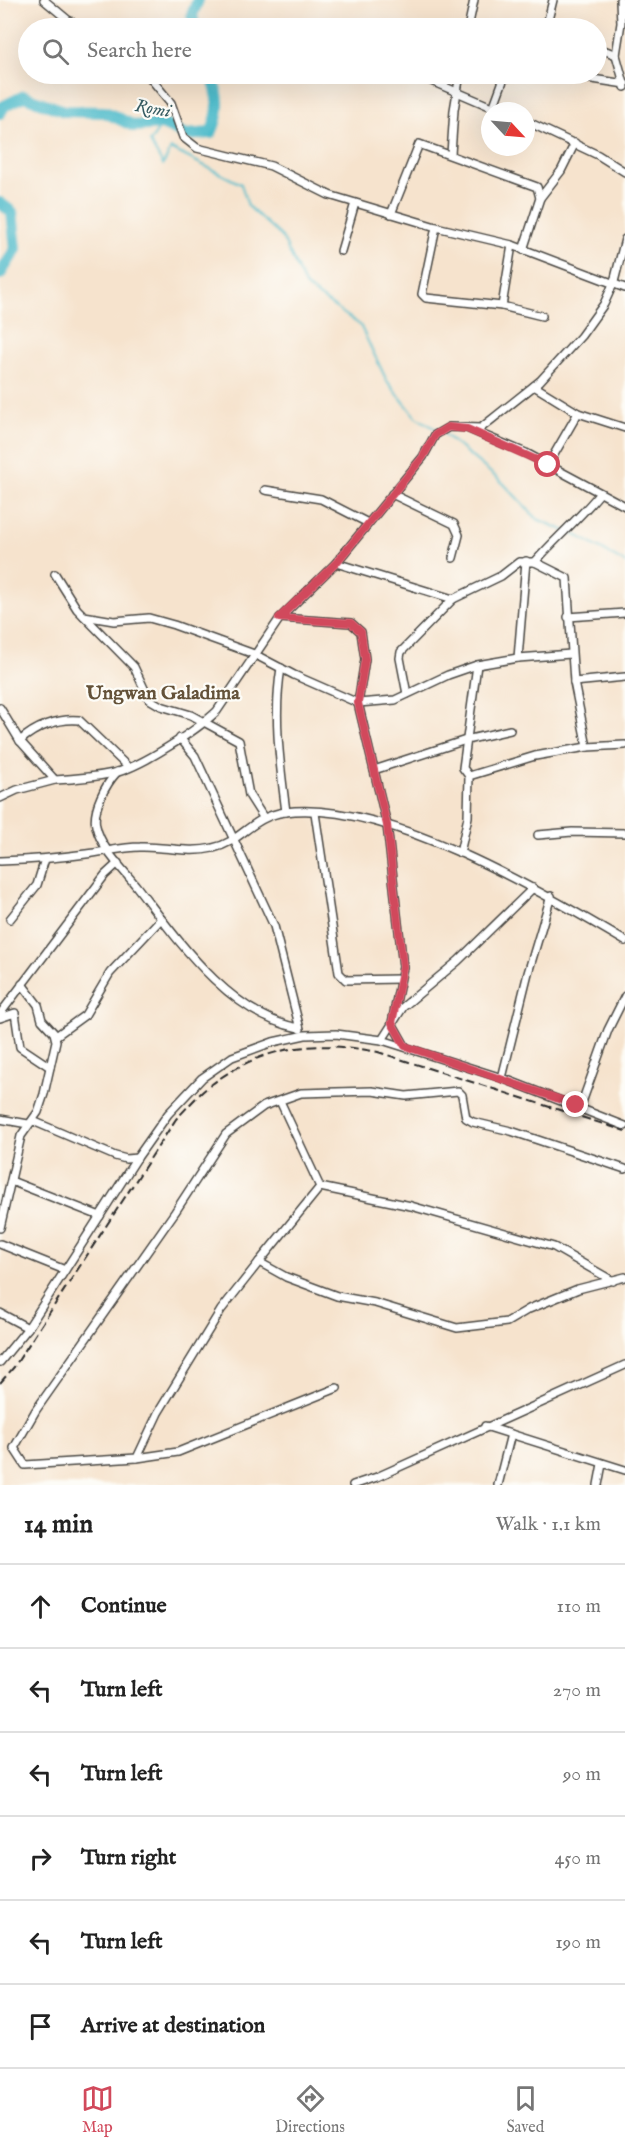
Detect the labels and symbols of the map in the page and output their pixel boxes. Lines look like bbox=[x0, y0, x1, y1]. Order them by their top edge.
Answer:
water label: Romi bbox=[133, 95, 174, 124]
north arrow bbox=[481, 102, 535, 156]
route start bbox=[534, 451, 560, 477]
district label: Ungwan Galadima bbox=[85, 681, 240, 706]
route end bbox=[562, 1091, 588, 1117]

